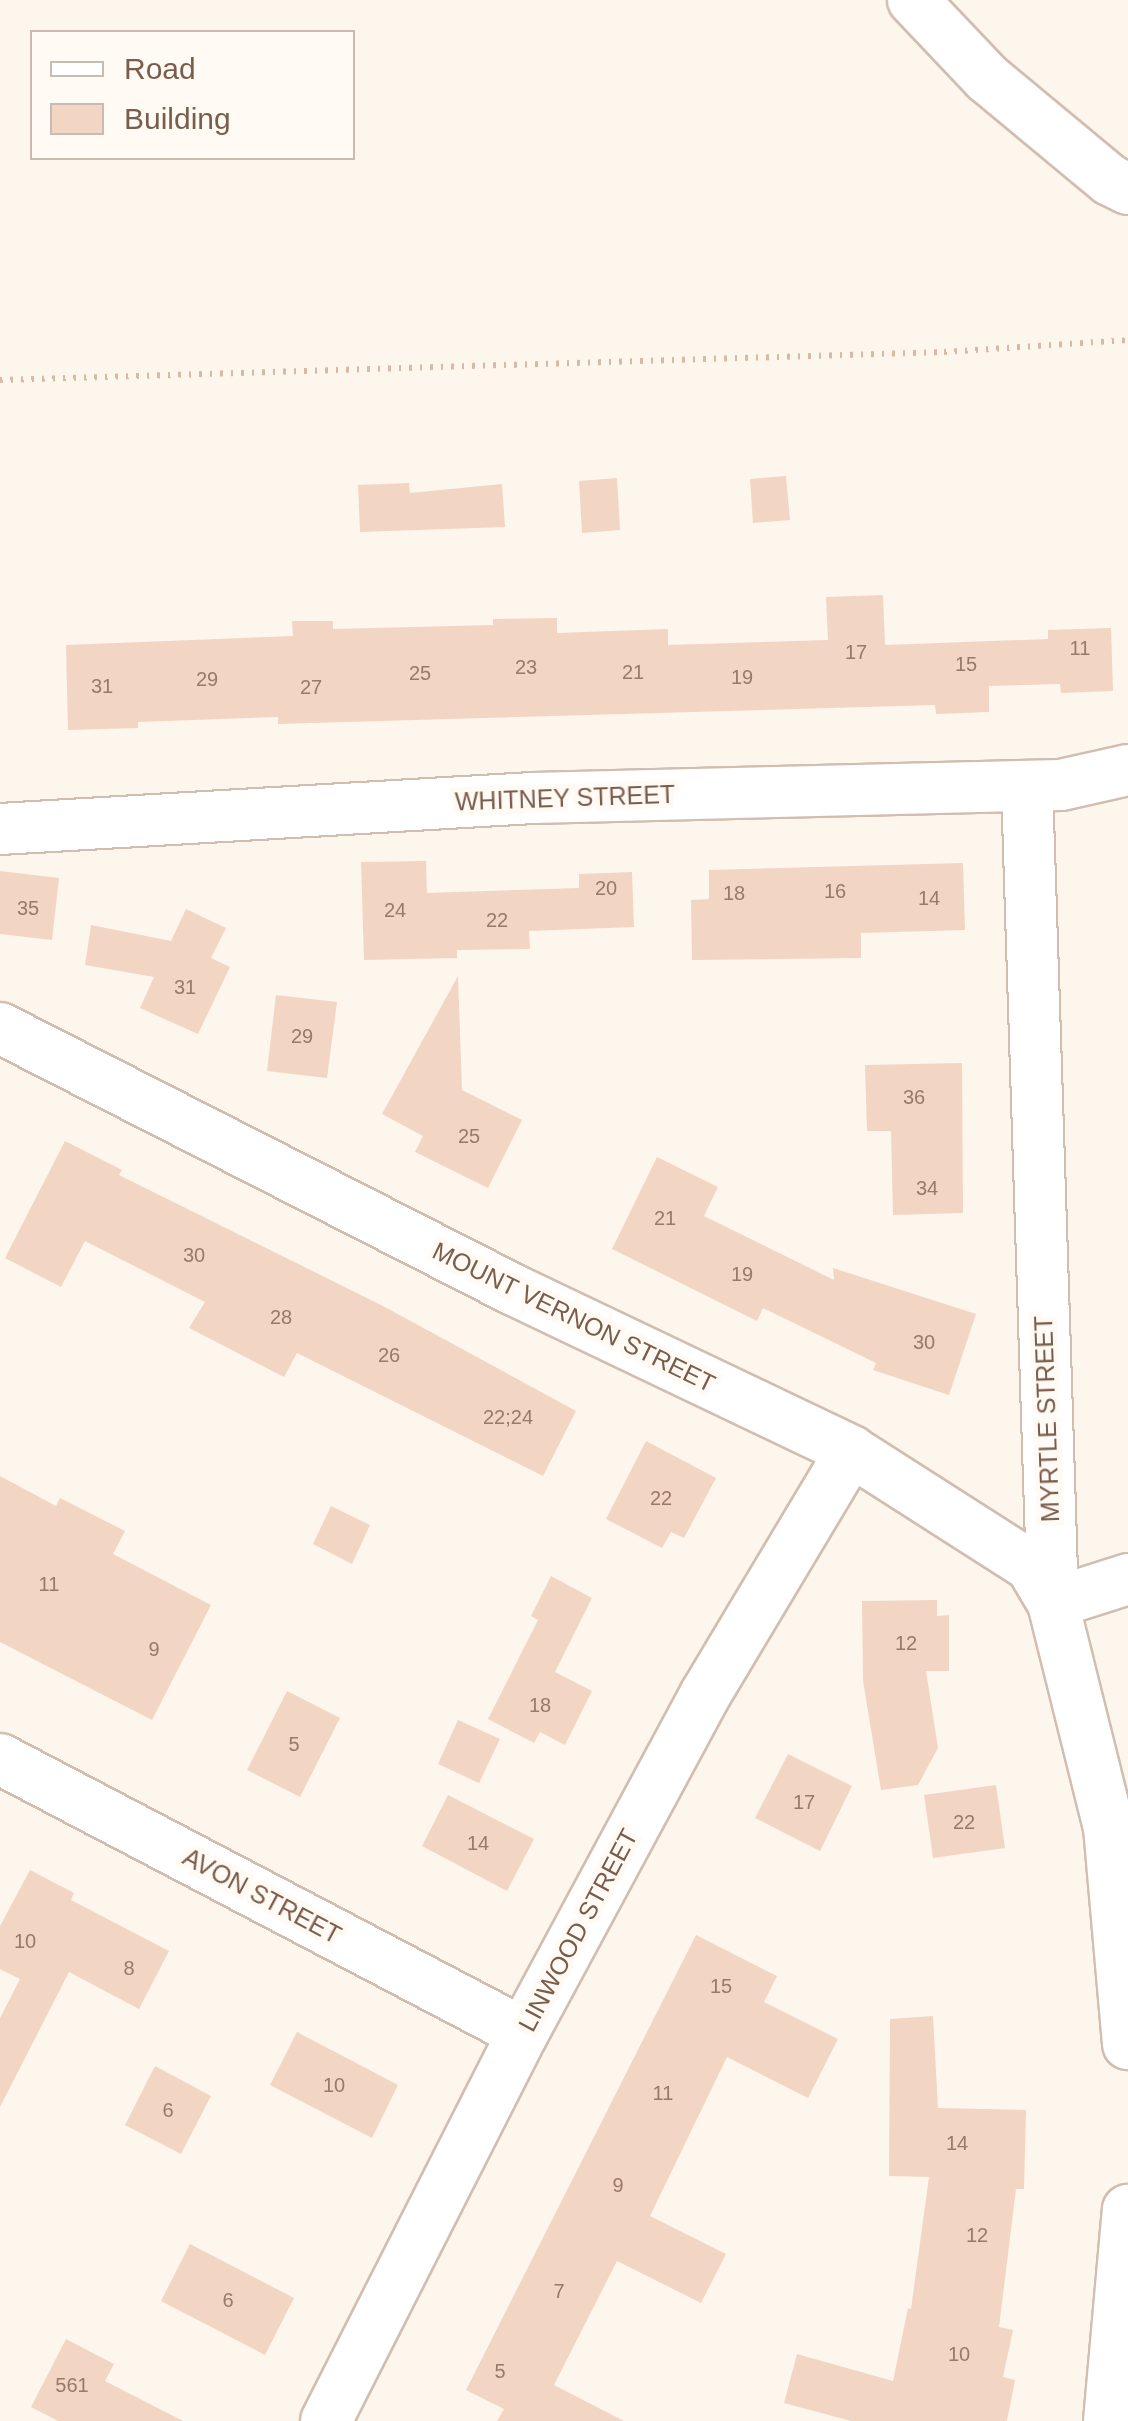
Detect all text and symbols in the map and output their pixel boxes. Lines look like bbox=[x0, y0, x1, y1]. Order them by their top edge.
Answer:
legend bbox=[30, 30, 355, 160]
text: Road bbox=[124, 52, 196, 85]
text: Building bbox=[124, 102, 231, 135]
house number: 11 bbox=[1070, 636, 1090, 660]
house number: 17 bbox=[845, 640, 867, 664]
house number: 15 bbox=[955, 652, 977, 676]
house number: 23 bbox=[515, 655, 537, 679]
house number: 21 bbox=[622, 660, 644, 684]
house number: 25 bbox=[409, 661, 431, 685]
house number: 19 bbox=[731, 665, 753, 689]
house number: 29 bbox=[196, 667, 218, 691]
house number: 31 bbox=[91, 674, 113, 698]
house number: 27 bbox=[300, 675, 322, 699]
street label: WHITNEY STREET bbox=[454, 779, 676, 817]
house number: 20 bbox=[595, 876, 617, 900]
house number: 16 bbox=[824, 879, 846, 903]
house number: 18 bbox=[723, 881, 745, 905]
house number: 14 bbox=[918, 886, 940, 910]
house number: 35 bbox=[17, 896, 39, 920]
house number: 24 bbox=[384, 898, 406, 922]
house number: 22 bbox=[486, 908, 508, 932]
house number: 31 bbox=[174, 975, 196, 999]
house number: 29 bbox=[291, 1024, 313, 1048]
house number: 36 bbox=[903, 1085, 925, 1109]
house number: 25 bbox=[458, 1124, 480, 1148]
house number: 34 bbox=[916, 1176, 938, 1200]
house number: 21 bbox=[654, 1206, 676, 1230]
street label: MOUNT VERNON STREET bbox=[428, 1235, 720, 1399]
house number: 30 bbox=[183, 1243, 205, 1267]
house number: 19 bbox=[731, 1262, 753, 1286]
house number: 28 bbox=[270, 1305, 292, 1329]
street label: MYRTLE STREET bbox=[1028, 1315, 1066, 1523]
house number: 30 bbox=[913, 1330, 935, 1354]
house number: 26 bbox=[378, 1343, 400, 1367]
house number: 22;24 bbox=[483, 1405, 533, 1429]
house number: 22 bbox=[650, 1486, 672, 1510]
house number: 11 bbox=[39, 1572, 59, 1596]
house number: 12 bbox=[895, 1631, 917, 1655]
house number: 9 bbox=[148, 1637, 160, 1661]
house number: 18 bbox=[529, 1693, 551, 1717]
house number: 5 bbox=[288, 1732, 300, 1756]
house number: 17 bbox=[793, 1790, 815, 1814]
house number: 22 bbox=[953, 1810, 975, 1834]
street label: LINWOOD STREET bbox=[512, 1824, 644, 2036]
house number: 14 bbox=[467, 1831, 489, 1855]
street label: AVON STREET bbox=[178, 1842, 346, 1950]
house number: 10 bbox=[14, 1929, 36, 1953]
house number: 8 bbox=[123, 1956, 135, 1980]
house number: 15 bbox=[710, 1974, 732, 1998]
house number: 10 bbox=[323, 2073, 345, 2097]
house number: 11 bbox=[653, 2081, 673, 2105]
house number: 6 bbox=[162, 2098, 174, 2122]
house number: 14 bbox=[946, 2131, 968, 2155]
house number: 9 bbox=[612, 2173, 624, 2197]
house number: 12 bbox=[966, 2223, 988, 2247]
house number: 7 bbox=[553, 2279, 565, 2303]
house number: 6 bbox=[222, 2288, 234, 2312]
house number: 10 bbox=[948, 2342, 970, 2366]
house number: 5 bbox=[494, 2359, 506, 2383]
house number: 561 bbox=[55, 2373, 89, 2397]

